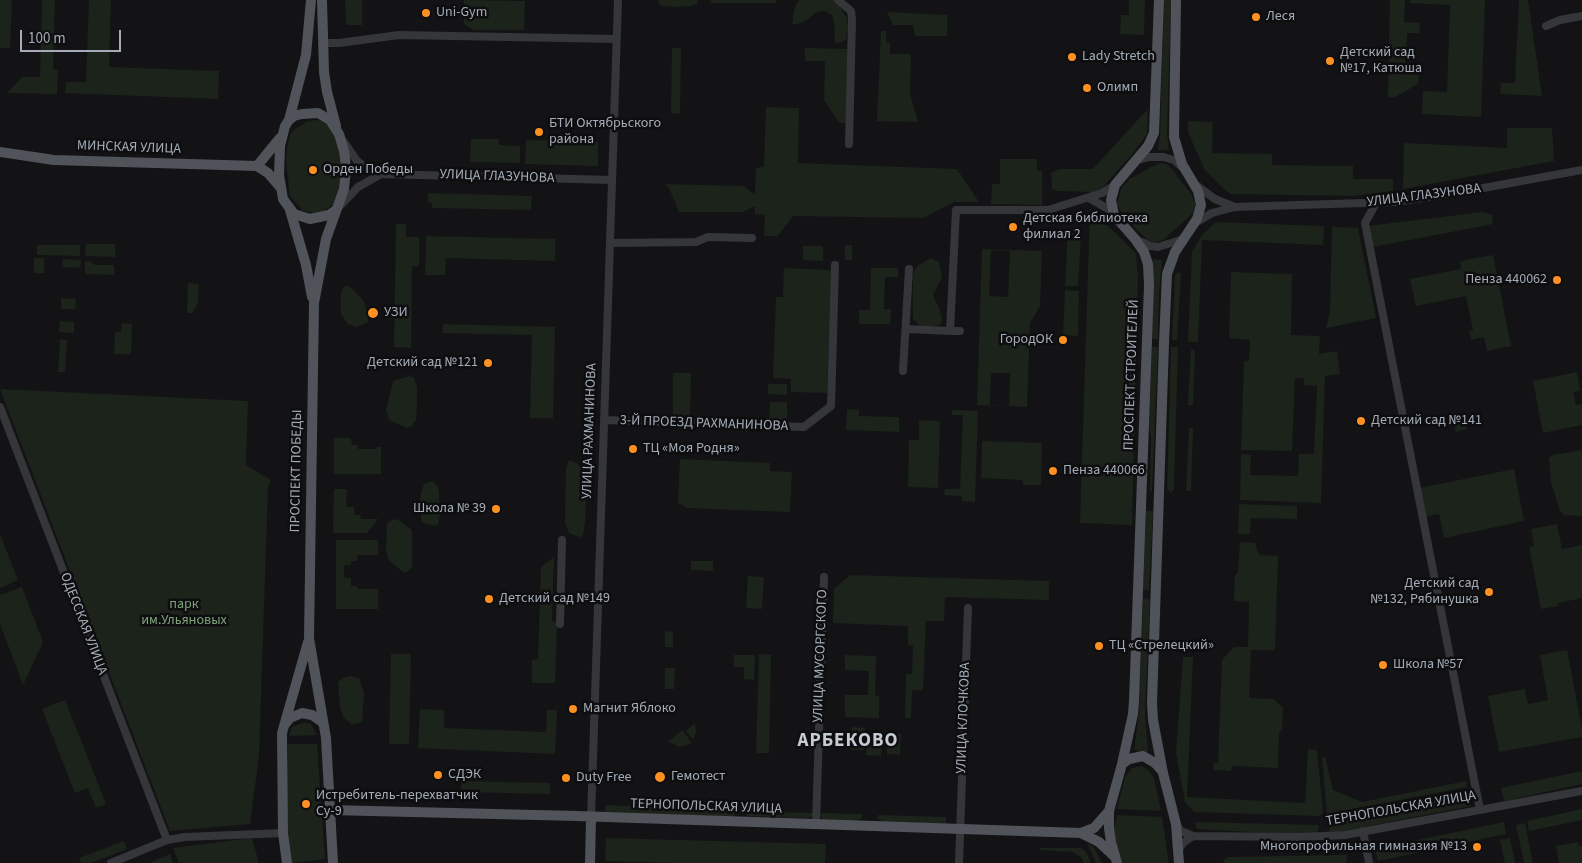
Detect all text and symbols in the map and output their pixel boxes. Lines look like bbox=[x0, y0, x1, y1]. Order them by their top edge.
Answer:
place label: Uni-Gym bbox=[436, 5, 487, 21]
marker: Uni-Gym bbox=[420, 7, 432, 19]
place label: Леся bbox=[1266, 9, 1295, 25]
marker: Леся bbox=[1250, 11, 1262, 23]
scale bar bbox=[22, 20, 124, 52]
text: 100 m bbox=[28, 28, 66, 49]
place label: Детский сад №17, Катюша bbox=[1340, 45, 1422, 78]
place label: Lady Stretch bbox=[1082, 49, 1155, 65]
marker: Lady Stretch bbox=[1066, 51, 1078, 63]
marker: Детский сад №17, Катюша bbox=[1324, 55, 1336, 67]
place label: Олимп bbox=[1097, 80, 1138, 96]
marker: Олимп bbox=[1081, 82, 1093, 94]
place label: БТИ Октябрьского района bbox=[549, 116, 661, 148]
marker: БТИ Октябрьского района bbox=[533, 126, 545, 138]
street label: МИНСКАЯ УЛИЦА bbox=[77, 138, 181, 158]
place label: Орден Победы bbox=[323, 162, 413, 178]
marker: Орден Победы bbox=[307, 164, 319, 176]
street label: УЛИЦА ГЛАЗУНОВА bbox=[439, 167, 555, 187]
street label: УЛИЦА ГЛАЗУНОВА bbox=[1366, 181, 1482, 211]
place label: Детская библиотека филиал 2 bbox=[1023, 211, 1148, 243]
marker: Детская библиотека филиал 2 bbox=[1007, 221, 1019, 233]
place label: Пенза 440062 bbox=[1465, 272, 1547, 288]
marker: Пенза 440062 bbox=[1551, 274, 1563, 286]
street label: ПРОСПЕКТ СТРОИТЕЛЕЙ bbox=[1121, 299, 1143, 451]
place label: УЗИ bbox=[384, 305, 408, 321]
marker: УЗИ bbox=[366, 306, 380, 320]
place label: ГородОК bbox=[1000, 332, 1053, 348]
marker: ГородОК bbox=[1057, 334, 1069, 346]
place label: Детский сад №121 bbox=[367, 355, 478, 371]
marker: Детский сад №121 bbox=[482, 357, 494, 369]
street label: УЛИЦА РАХМАНИНОВА bbox=[579, 363, 601, 499]
street label: ПРОСПЕКТ ПОБЕДЫ bbox=[288, 409, 306, 533]
street label: 3-Й ПРОЕЗД РАХМАНИНОВА bbox=[620, 413, 788, 435]
place label: Детский сад №141 bbox=[1371, 413, 1482, 429]
marker: Детский сад №141 bbox=[1355, 415, 1367, 427]
place label: ТЦ «Моя Родня» bbox=[643, 441, 740, 457]
marker: ТЦ «Моя Родня» bbox=[627, 443, 639, 455]
place label: Пенза 440066 bbox=[1063, 463, 1145, 479]
marker: Пенза 440066 bbox=[1047, 465, 1059, 477]
place label: Школа № 39 bbox=[413, 501, 486, 517]
marker: Школа № 39 bbox=[490, 503, 502, 515]
street label: ОДЕССКАЯ УЛИЦА bbox=[56, 570, 110, 678]
place label: Детский сад №132, Рябинушка bbox=[1370, 576, 1479, 608]
marker: Детский сад №132, Рябинушка bbox=[1483, 586, 1495, 598]
street label: УЛИЦА МУСОРГСКОГО bbox=[810, 589, 832, 723]
place label: Детский сад №149 bbox=[499, 591, 610, 607]
marker: Детский сад №149 bbox=[483, 593, 495, 605]
park label: парк им.Ульяновых bbox=[141, 597, 227, 630]
place label: ТЦ «Стрелецкий» bbox=[1109, 638, 1214, 654]
marker: ТЦ «Стрелецкий» bbox=[1093, 640, 1105, 652]
place label: Школа №57 bbox=[1393, 657, 1463, 673]
marker: Школа №57 bbox=[1377, 659, 1389, 671]
street label: УЛИЦА КЛОЧКОВА bbox=[954, 662, 974, 774]
place label: Магнит Яблоко bbox=[583, 701, 676, 717]
marker: Магнит Яблоко bbox=[567, 703, 579, 715]
district label: АРБЕКОВО bbox=[797, 731, 899, 753]
place label: СДЭК bbox=[448, 767, 481, 783]
marker: СДЭК bbox=[432, 769, 444, 781]
place label: Гемотест bbox=[671, 769, 726, 785]
place label: Duty Free bbox=[576, 770, 632, 786]
marker: Гемотест bbox=[653, 770, 667, 784]
marker: Duty Free bbox=[560, 772, 572, 784]
place label: Истребитель-перехватчик Су-9 bbox=[316, 788, 478, 820]
street label: ТЕРНОПОЛЬСКАЯ УЛИЦА bbox=[1325, 788, 1477, 830]
street label: ТЕРНОПОЛЬСКАЯ УЛИЦА bbox=[630, 796, 782, 818]
marker: Истребитель-перехватчик Су-9 bbox=[300, 798, 312, 810]
place label: Многопрофильная гимназия №13 bbox=[1260, 839, 1467, 855]
marker: Многопрофильная гимназия №13 bbox=[1471, 841, 1483, 853]

